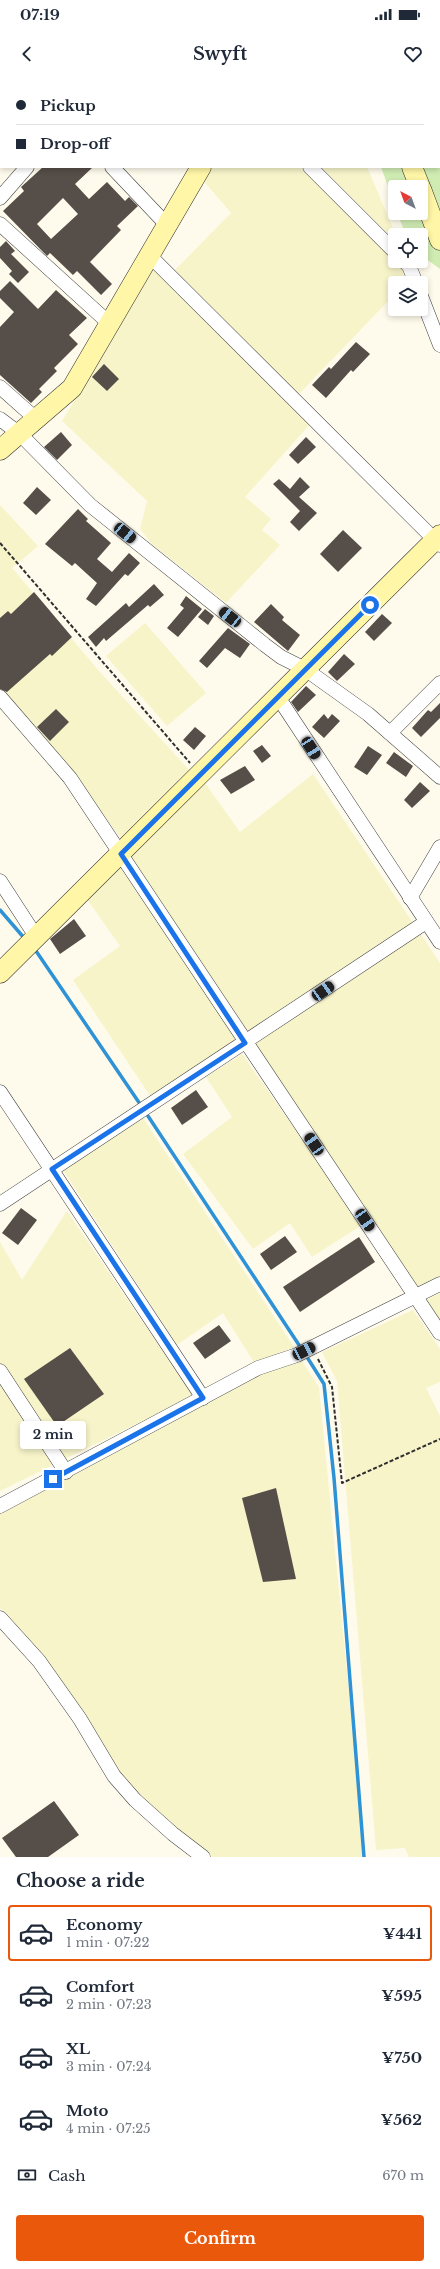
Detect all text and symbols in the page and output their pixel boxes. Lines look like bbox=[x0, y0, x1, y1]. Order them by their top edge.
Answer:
text: 07:19 bbox=[20, 5, 60, 24]
icon: back bbox=[16, 43, 38, 65]
text: Swyft bbox=[193, 43, 247, 65]
icon: heart bbox=[402, 43, 424, 65]
text: Pickup bbox=[40, 96, 96, 115]
text: Drop-off bbox=[40, 134, 110, 153]
north arrow bbox=[388, 180, 428, 220]
map controls bbox=[388, 180, 428, 316]
button: locate bbox=[388, 228, 428, 268]
button: layers bbox=[388, 276, 428, 316]
car bbox=[112, 521, 138, 545]
route start bbox=[361, 596, 379, 614]
car bbox=[217, 605, 243, 629]
car bbox=[299, 735, 323, 761]
car bbox=[310, 979, 336, 1003]
car bbox=[302, 1131, 326, 1157]
car bbox=[353, 1207, 377, 1233]
car bbox=[291, 1340, 317, 1362]
callout: 2 min bbox=[20, 1421, 86, 1449]
text: 2 min bbox=[33, 1426, 73, 1443]
route end bbox=[44, 1470, 62, 1488]
text: Choose a ride bbox=[16, 1870, 145, 1892]
icon: car bbox=[18, 1915, 54, 1951]
text: Economy bbox=[66, 1915, 143, 1934]
text: ¥441 bbox=[383, 1924, 422, 1943]
text: 1 min · 07:22 bbox=[66, 1934, 150, 1951]
icon: car bbox=[18, 1977, 54, 2013]
text: Comfort bbox=[66, 1977, 134, 1996]
text: ¥595 bbox=[381, 1986, 422, 2005]
text: 2 min · 07:23 bbox=[66, 1996, 152, 2013]
icon: car bbox=[18, 2039, 54, 2075]
text: XL bbox=[66, 2039, 90, 2058]
text: ¥750 bbox=[381, 2048, 422, 2067]
text: 3 min · 07:24 bbox=[66, 2058, 151, 2075]
icon: car bbox=[18, 2101, 54, 2137]
text: Moto bbox=[66, 2101, 108, 2120]
text: ¥562 bbox=[380, 2110, 422, 2129]
text: 4 min · 07:25 bbox=[66, 2120, 151, 2137]
icon: cash bbox=[16, 2164, 38, 2186]
text: Cash bbox=[48, 2166, 85, 2185]
text: 670 m bbox=[382, 2167, 424, 2184]
button: Confirm bbox=[16, 2215, 424, 2261]

